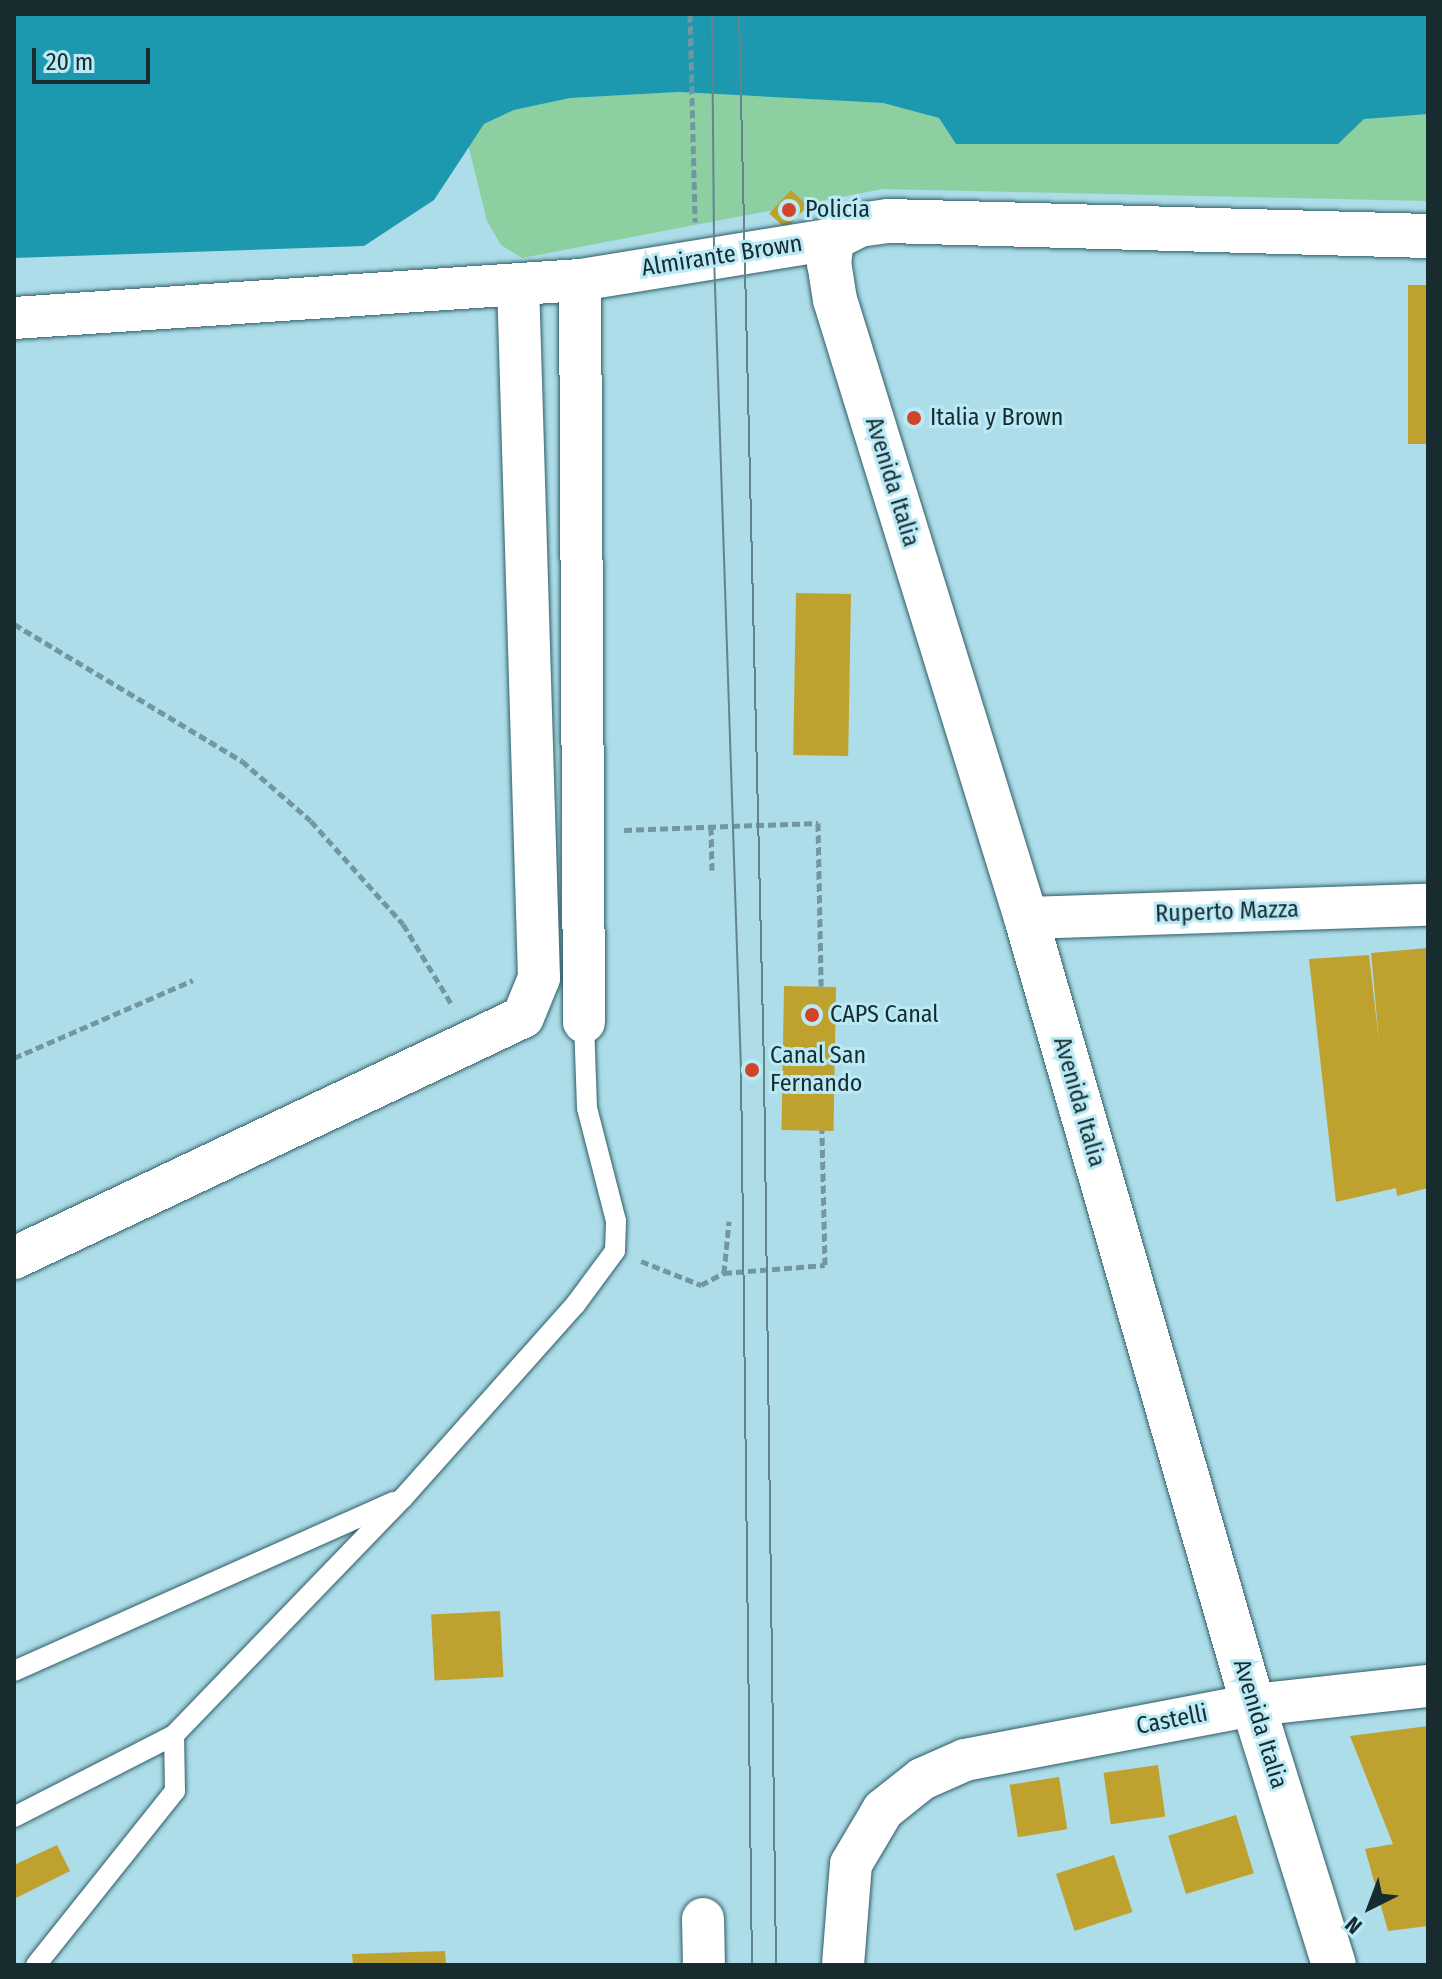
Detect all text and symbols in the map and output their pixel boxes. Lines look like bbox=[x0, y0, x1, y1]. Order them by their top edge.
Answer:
scale bar bbox=[36, 32, 154, 82]
text: 20 m bbox=[46, 48, 93, 76]
place label: Policía bbox=[805, 196, 870, 224]
marker: Policía bbox=[780, 201, 798, 219]
street label: Almirante Brown bbox=[640, 229, 804, 283]
place label: Italia y Brown bbox=[930, 404, 1063, 432]
marker: Italia y Brown bbox=[905, 409, 923, 427]
street label: Avenida Italia bbox=[859, 414, 925, 550]
street label: Ruperto Mazza bbox=[1155, 895, 1299, 929]
place label: CAPS Canal bbox=[830, 1001, 939, 1029]
marker: CAPS Canal bbox=[801, 1004, 823, 1026]
street label: Avenida Italia bbox=[1047, 1034, 1111, 1170]
place label: Canal San Fernando bbox=[770, 1042, 866, 1098]
marker: Canal San Fernando bbox=[741, 1059, 763, 1081]
street label: Avenida Italia bbox=[1227, 1656, 1293, 1792]
street label: Castelli bbox=[1134, 1699, 1210, 1741]
north arrow bbox=[1330, 1867, 1410, 1947]
text: N bbox=[1340, 1911, 1368, 1940]

